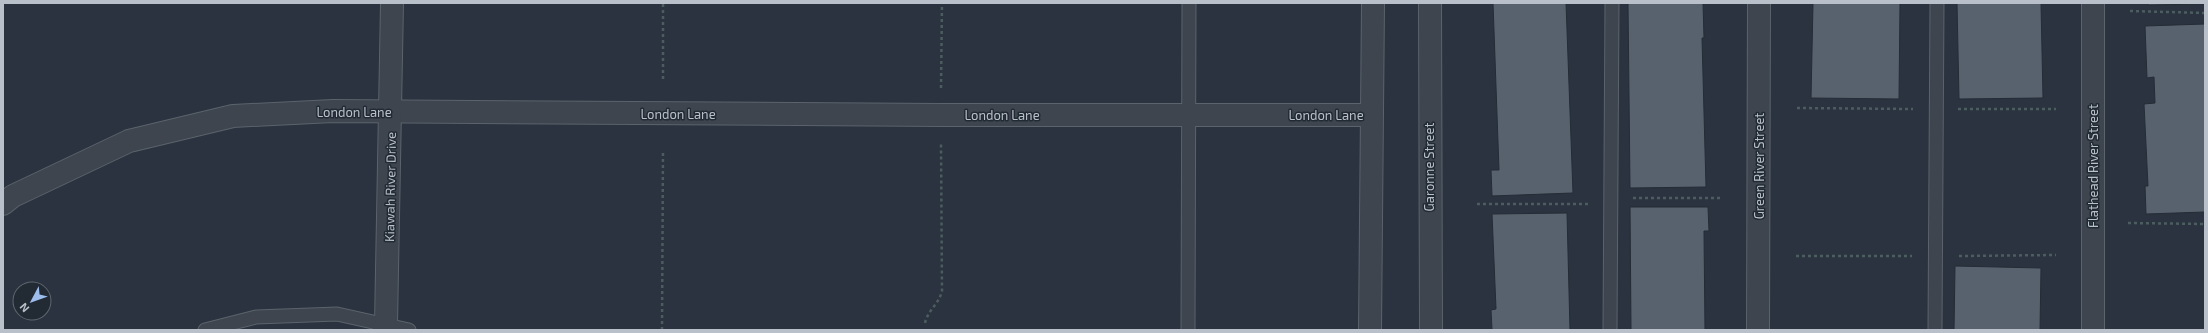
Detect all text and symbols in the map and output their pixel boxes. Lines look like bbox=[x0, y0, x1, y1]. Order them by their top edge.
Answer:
street label: London Lane bbox=[316, 104, 392, 120]
street label: Flathead River Street bbox=[2085, 104, 2101, 228]
street label: London Lane bbox=[640, 106, 716, 122]
street label: London Lane bbox=[964, 107, 1040, 123]
street label: London Lane bbox=[1288, 107, 1364, 123]
street label: Green River Street bbox=[1751, 113, 1767, 219]
street label: Garonne Street bbox=[1421, 123, 1437, 211]
street label: Kiawah River Drive bbox=[381, 132, 399, 242]
north arrow bbox=[12, 281, 52, 321]
text: N bbox=[17, 301, 32, 315]

